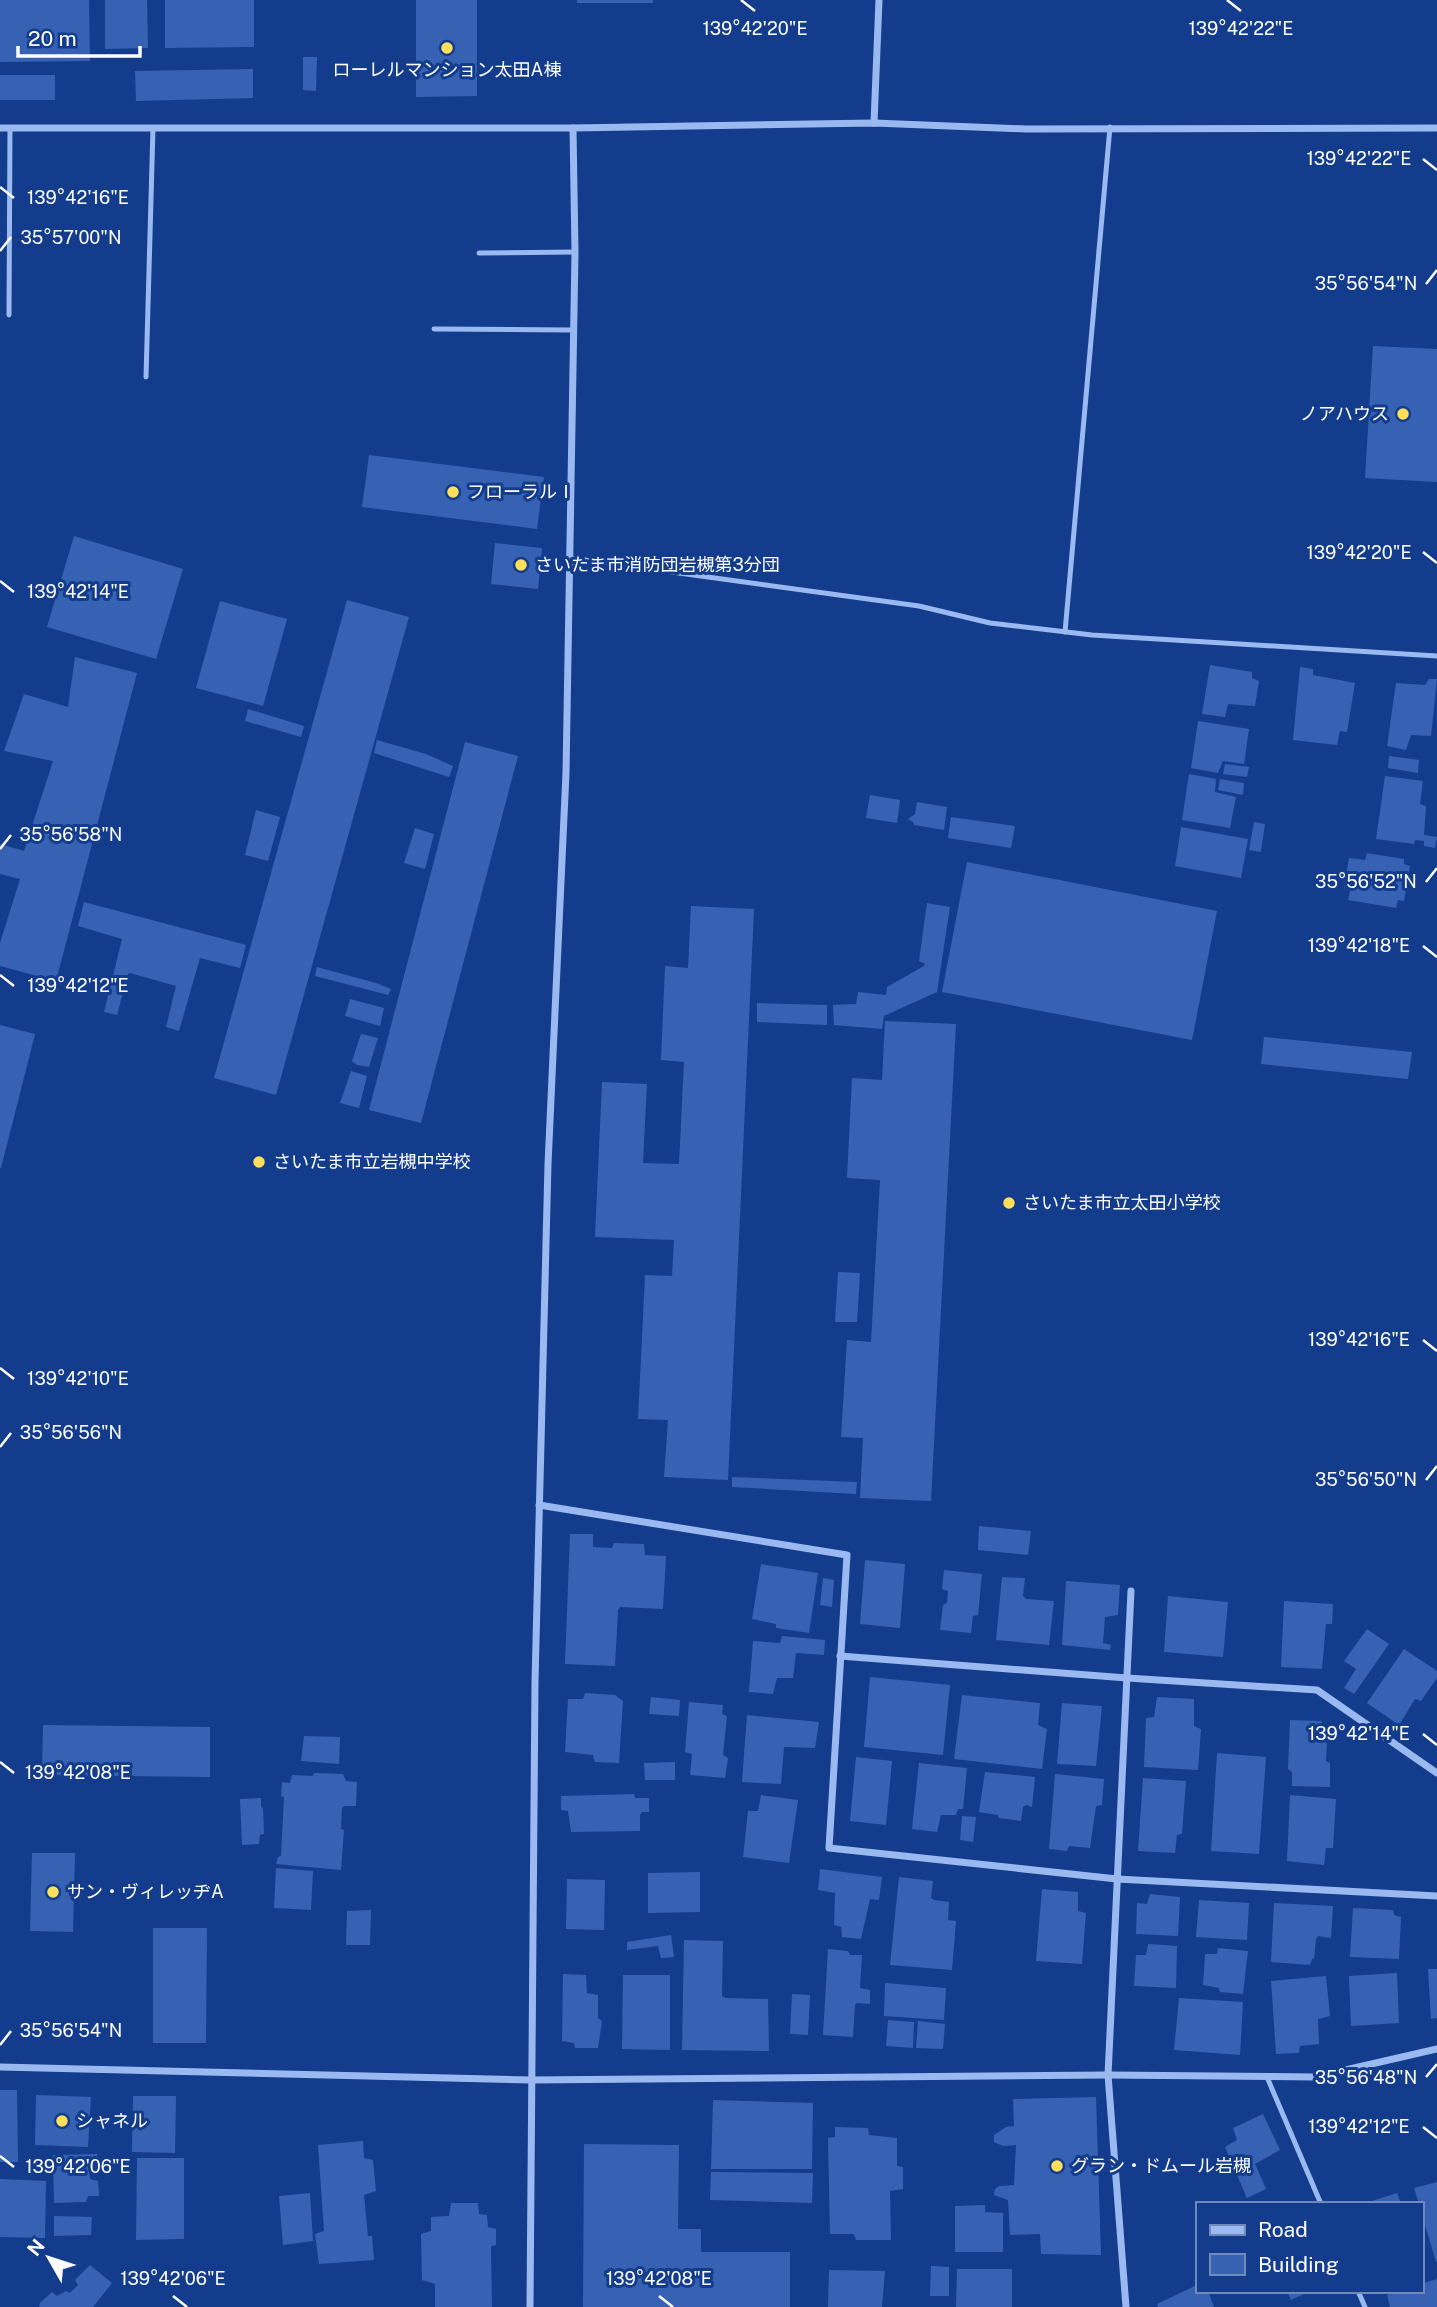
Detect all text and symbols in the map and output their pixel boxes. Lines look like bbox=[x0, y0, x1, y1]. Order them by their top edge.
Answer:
scale bar bbox=[18, 14, 140, 58]
text: 139°42'20"E bbox=[702, 18, 808, 39]
text: 139°42'22"E bbox=[1189, 18, 1293, 39]
text: 20 m bbox=[28, 26, 77, 51]
marker: ローレルマンション太田A棟 bbox=[439, 40, 455, 56]
place label: ローレルマンション太田A棟 bbox=[333, 59, 561, 80]
text: 139°42'22"E bbox=[1307, 148, 1411, 169]
text: 139°42'16"E bbox=[27, 187, 129, 208]
text: 35°57'00"N bbox=[20, 227, 122, 248]
text: 35°56'54"N bbox=[1315, 273, 1417, 294]
place label: ノアハウス bbox=[1300, 403, 1389, 424]
marker: ノアハウス bbox=[1395, 406, 1411, 422]
place label: フローラルⅠ bbox=[467, 481, 575, 502]
marker: フローラルⅠ bbox=[445, 484, 461, 500]
text: 139°42'20"E bbox=[1306, 542, 1412, 563]
place label: さいたま市消防団岩槻第3分団 bbox=[535, 554, 780, 575]
marker: さいたま市消防団岩槻第3分団 bbox=[513, 557, 529, 573]
text: 139°42'14"E bbox=[27, 581, 129, 602]
text: 35°56'58"N bbox=[20, 824, 122, 845]
text: 35°56'52"N bbox=[1315, 871, 1417, 892]
text: 139°42'18"E bbox=[1308, 935, 1410, 956]
text: 139°42'12"E bbox=[27, 975, 129, 996]
place label: さいたま市立岩槻中学校 bbox=[273, 1151, 470, 1172]
marker: さいたま市立岩槻中学校 bbox=[251, 1154, 267, 1170]
place label: さいたま市立太田小学校 bbox=[1023, 1192, 1220, 1213]
marker: さいたま市立太田小学校 bbox=[1001, 1195, 1017, 1211]
text: 139°42'16"E bbox=[1308, 1329, 1410, 1350]
text: 139°42'10"E bbox=[27, 1368, 129, 1389]
text: 35°56'56"N bbox=[20, 1422, 122, 1443]
text: 35°56'50"N bbox=[1315, 1469, 1417, 1490]
text: 139°42'14"E bbox=[1308, 1723, 1410, 1744]
text: 139°42'08"E bbox=[25, 1762, 131, 1783]
place label: サン・ヴィレッヂA bbox=[67, 1881, 224, 1902]
marker: サン・ヴィレッヂA bbox=[45, 1884, 61, 1900]
text: 35°56'54"N bbox=[20, 2020, 122, 2041]
text: 35°56'48"N bbox=[1315, 2067, 1417, 2088]
place label: シャネル bbox=[76, 2110, 148, 2131]
marker: シャネル bbox=[54, 2113, 70, 2129]
text: 139°42'12"E bbox=[1308, 2116, 1410, 2137]
place label: グラン・ドムール岩槻 bbox=[1071, 2155, 1251, 2176]
text: 139°42'06"E bbox=[25, 2156, 131, 2177]
marker: グラン・ドムール岩槻 bbox=[1049, 2158, 1065, 2174]
legend bbox=[1196, 2202, 1423, 2293]
text: Road bbox=[1258, 2217, 1308, 2242]
north arrow bbox=[14, 2223, 84, 2293]
text: N bbox=[23, 2235, 49, 2260]
text: Building bbox=[1258, 2252, 1339, 2277]
text: 139°42'06"E bbox=[120, 2268, 226, 2289]
text: 139°42'08"E bbox=[606, 2268, 712, 2289]

